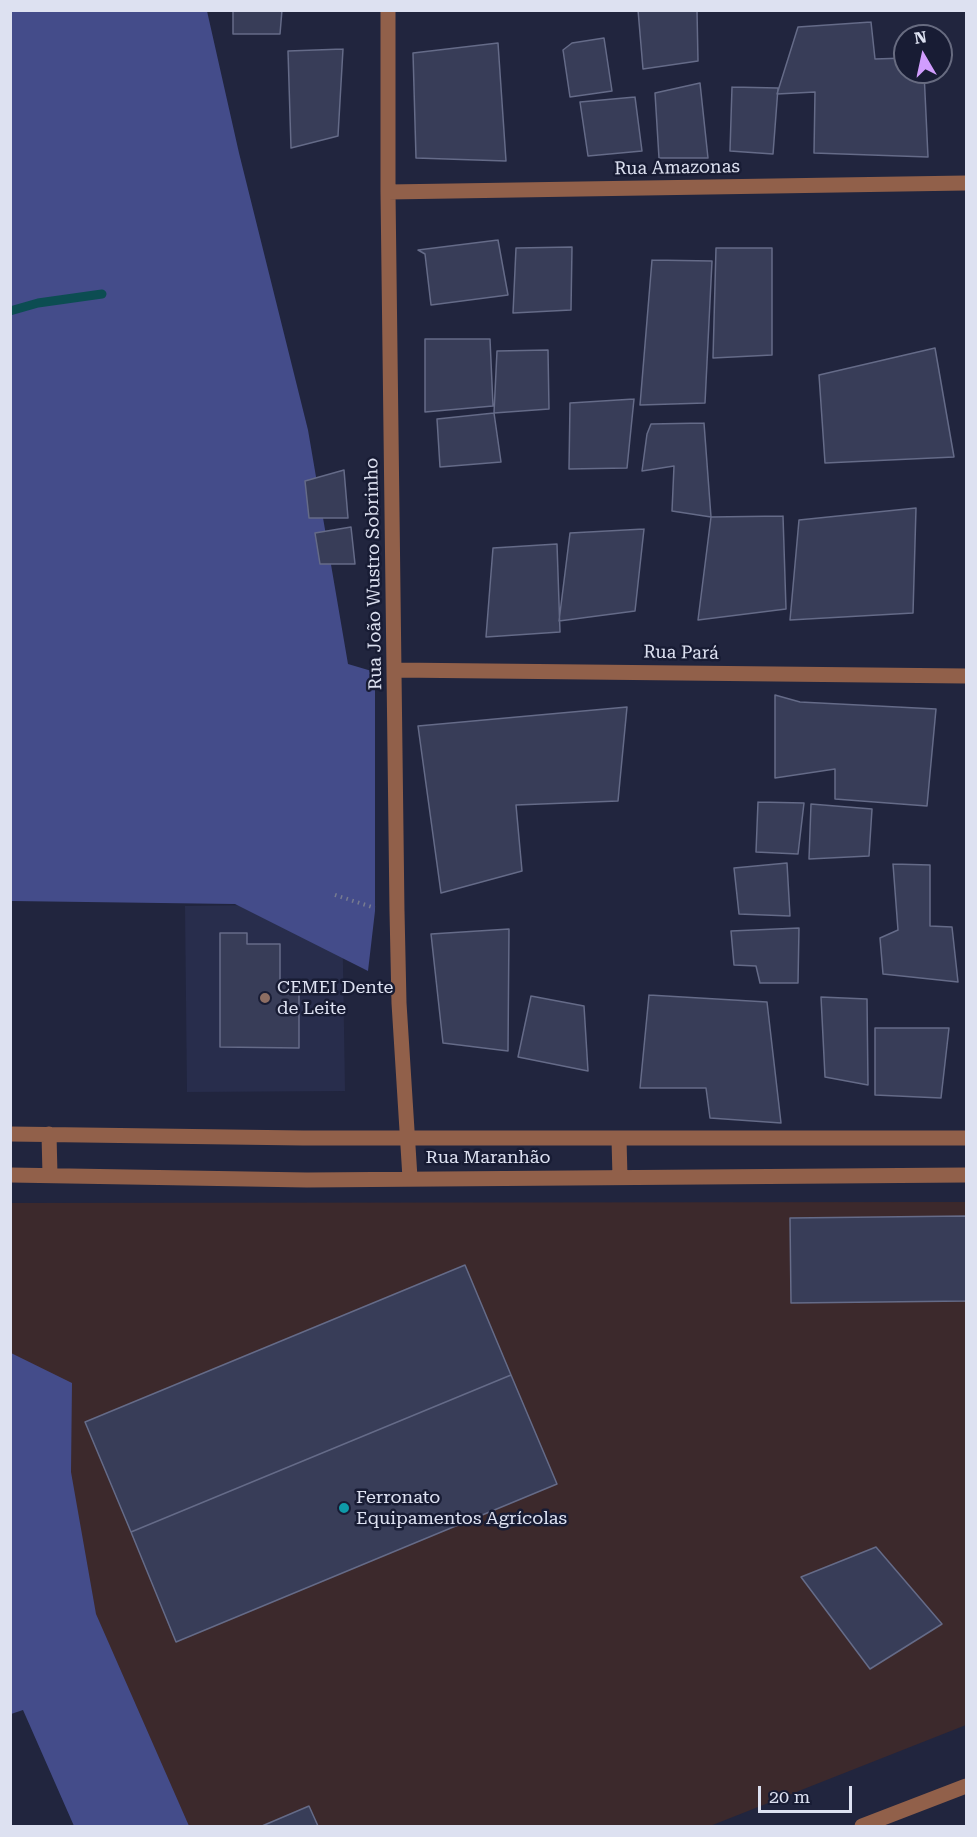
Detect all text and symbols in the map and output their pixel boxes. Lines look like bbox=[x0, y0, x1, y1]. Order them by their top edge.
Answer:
north arrow bbox=[893, 24, 953, 84]
text: N bbox=[913, 27, 928, 48]
street label: Rua Amazonas bbox=[614, 156, 740, 180]
street label: Rua João Wustro Sobrinho bbox=[361, 458, 387, 690]
street label: Rua Pará bbox=[643, 642, 719, 664]
place label: CEMEI Dente de Leite bbox=[277, 977, 393, 1020]
marker: CEMEI Dente de Leite bbox=[258, 991, 272, 1005]
street label: Rua Maranhão bbox=[426, 1147, 550, 1169]
place label: Ferronato Equipamentos Agrícolas bbox=[356, 1487, 567, 1530]
marker: Ferronato Equipamentos Agrícolas bbox=[337, 1501, 351, 1515]
scale bar bbox=[761, 1774, 856, 1812]
text: 20 m bbox=[769, 1786, 810, 1807]

